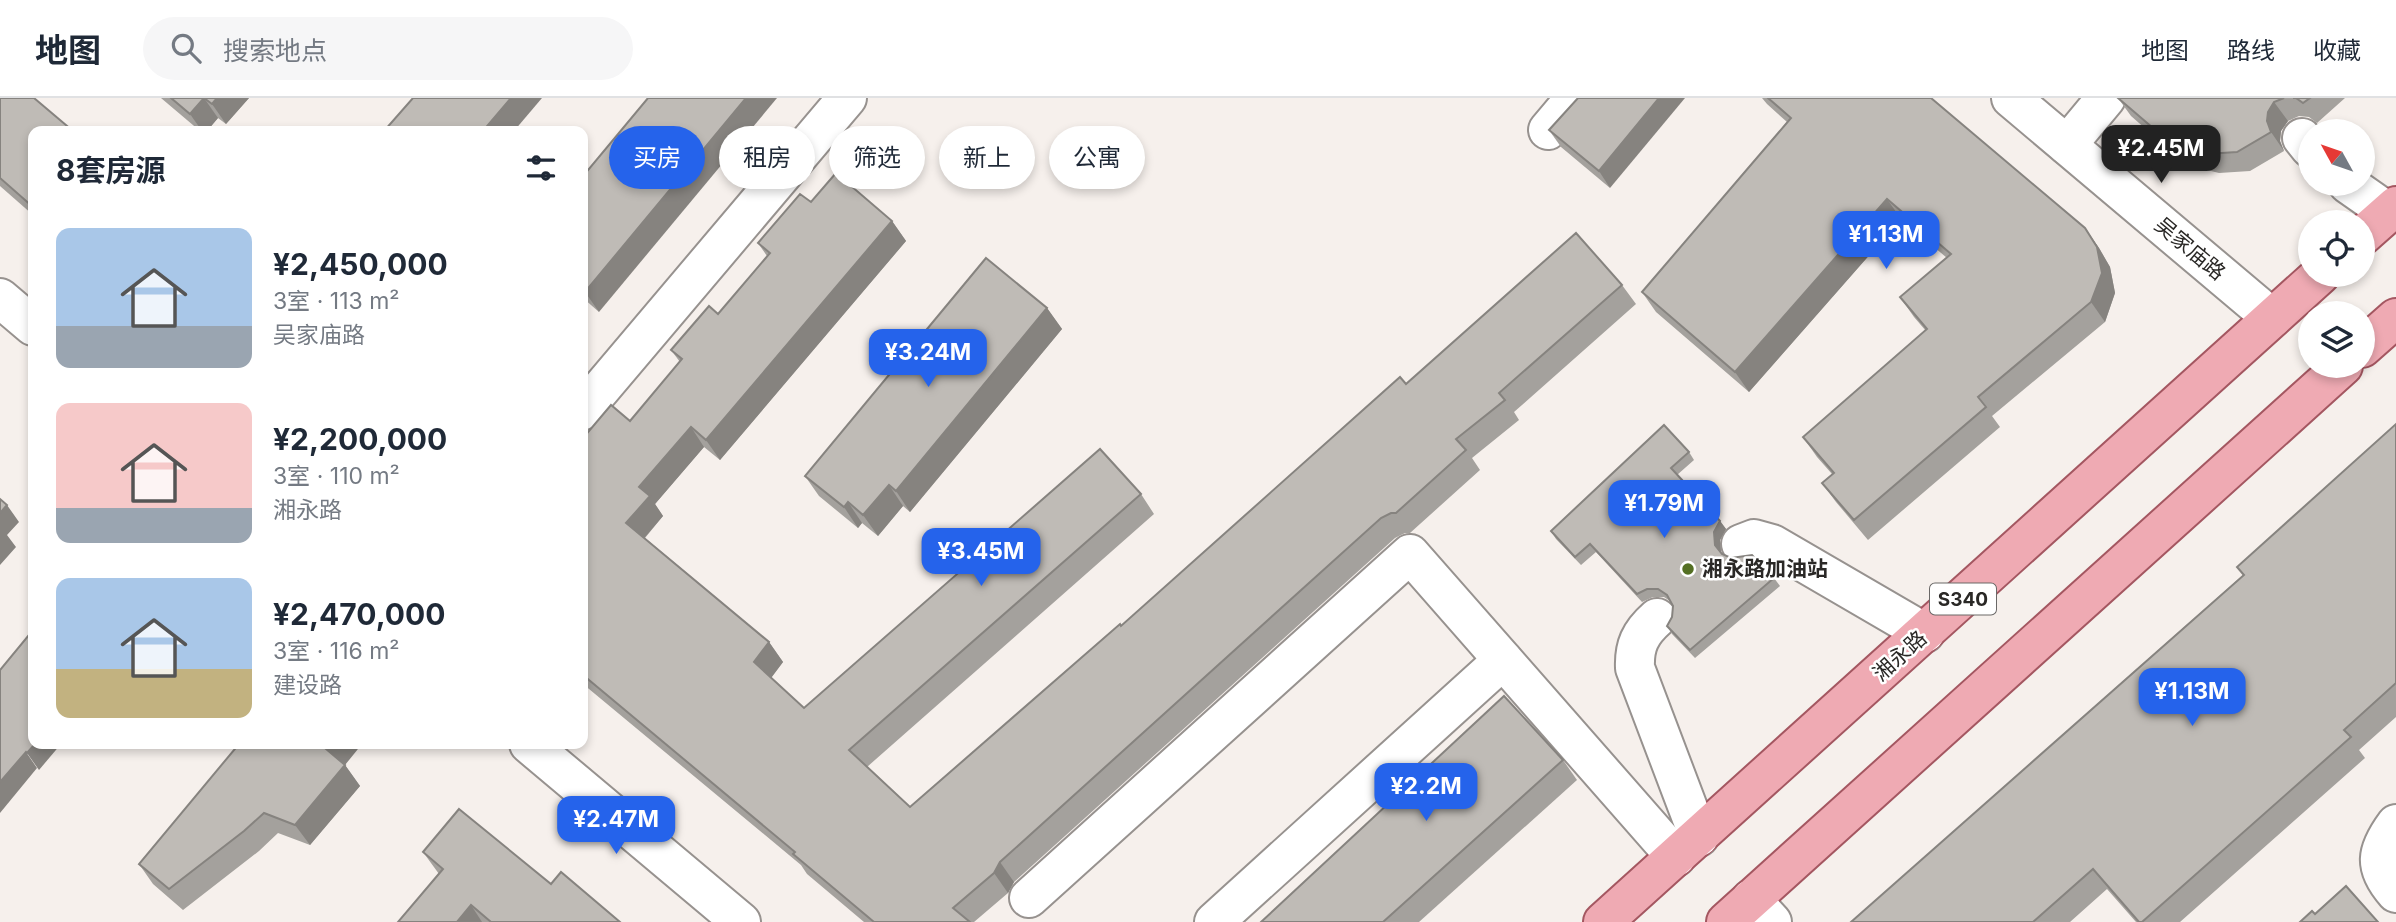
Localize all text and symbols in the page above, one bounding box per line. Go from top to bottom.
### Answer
search box [143,17,633,80]
icon: search [167,29,205,67]
text: 地图 [35,30,101,70]
text: 搜索地点 [223,35,327,66]
text: 地图 [2141,36,2189,65]
text: 路线 [2227,36,2275,65]
text: 收藏 [2313,36,2361,65]
north arrow [2298,119,2375,196]
map controls [2298,119,2375,378]
chip: 买房 [609,126,705,189]
chip: 租房 [719,126,815,189]
chip: 筛选 [829,126,925,189]
chip: 新上 [939,126,1035,189]
chip: 公寓 [1049,126,1145,189]
pin: ¥2.45M [2104,126,2218,185]
text: ¥2.45M [2118,134,2204,162]
icon: filters [522,149,560,187]
text: 8套房源 [56,152,166,188]
button: locate [2298,210,2375,287]
pin: ¥1.13M [1829,212,1943,271]
street label: 吴家庙路 [2150,212,2231,285]
text: ¥1.13M [1849,220,1923,248]
text: ¥2,450,000 [273,246,448,282]
icon: home [112,256,196,340]
text: 3室 · 113 m² [273,287,399,315]
button: layers [2298,301,2375,378]
text: 吴家庙路 [273,321,365,349]
pin: ¥3.24M [871,330,985,389]
text: ¥3.24M [885,338,971,366]
text: ¥2,200,000 [273,421,447,457]
icon: home [112,431,196,515]
text: 3室 · 110 m² [273,462,400,490]
pin: ¥1.79M [1607,480,1721,540]
text: ¥1.79M [1624,489,1704,517]
text: 湘永路 [273,496,342,524]
pin: ¥3.45M [924,528,1038,588]
text: ¥3.45M [938,537,1024,565]
place label: 湘永路加油站 [1702,556,1828,581]
marker: 湘永路加油站 [1680,561,1696,577]
road number: S340 [1930,584,1996,614]
text: ¥2,470,000 [273,596,445,632]
icon: home [112,606,196,690]
street label: 湘永路 [1868,625,1931,686]
text: 3室 · 116 m² [273,637,400,665]
pin: ¥1.13M [2135,668,2249,728]
text: 建设路 [273,671,342,699]
text: ¥1.13M [2155,677,2229,705]
pin: ¥2.2M [1377,764,1475,823]
text: ¥2.2M [1390,772,1462,800]
pin: ¥2.47M [559,796,673,856]
text: ¥2.47M [573,805,659,833]

